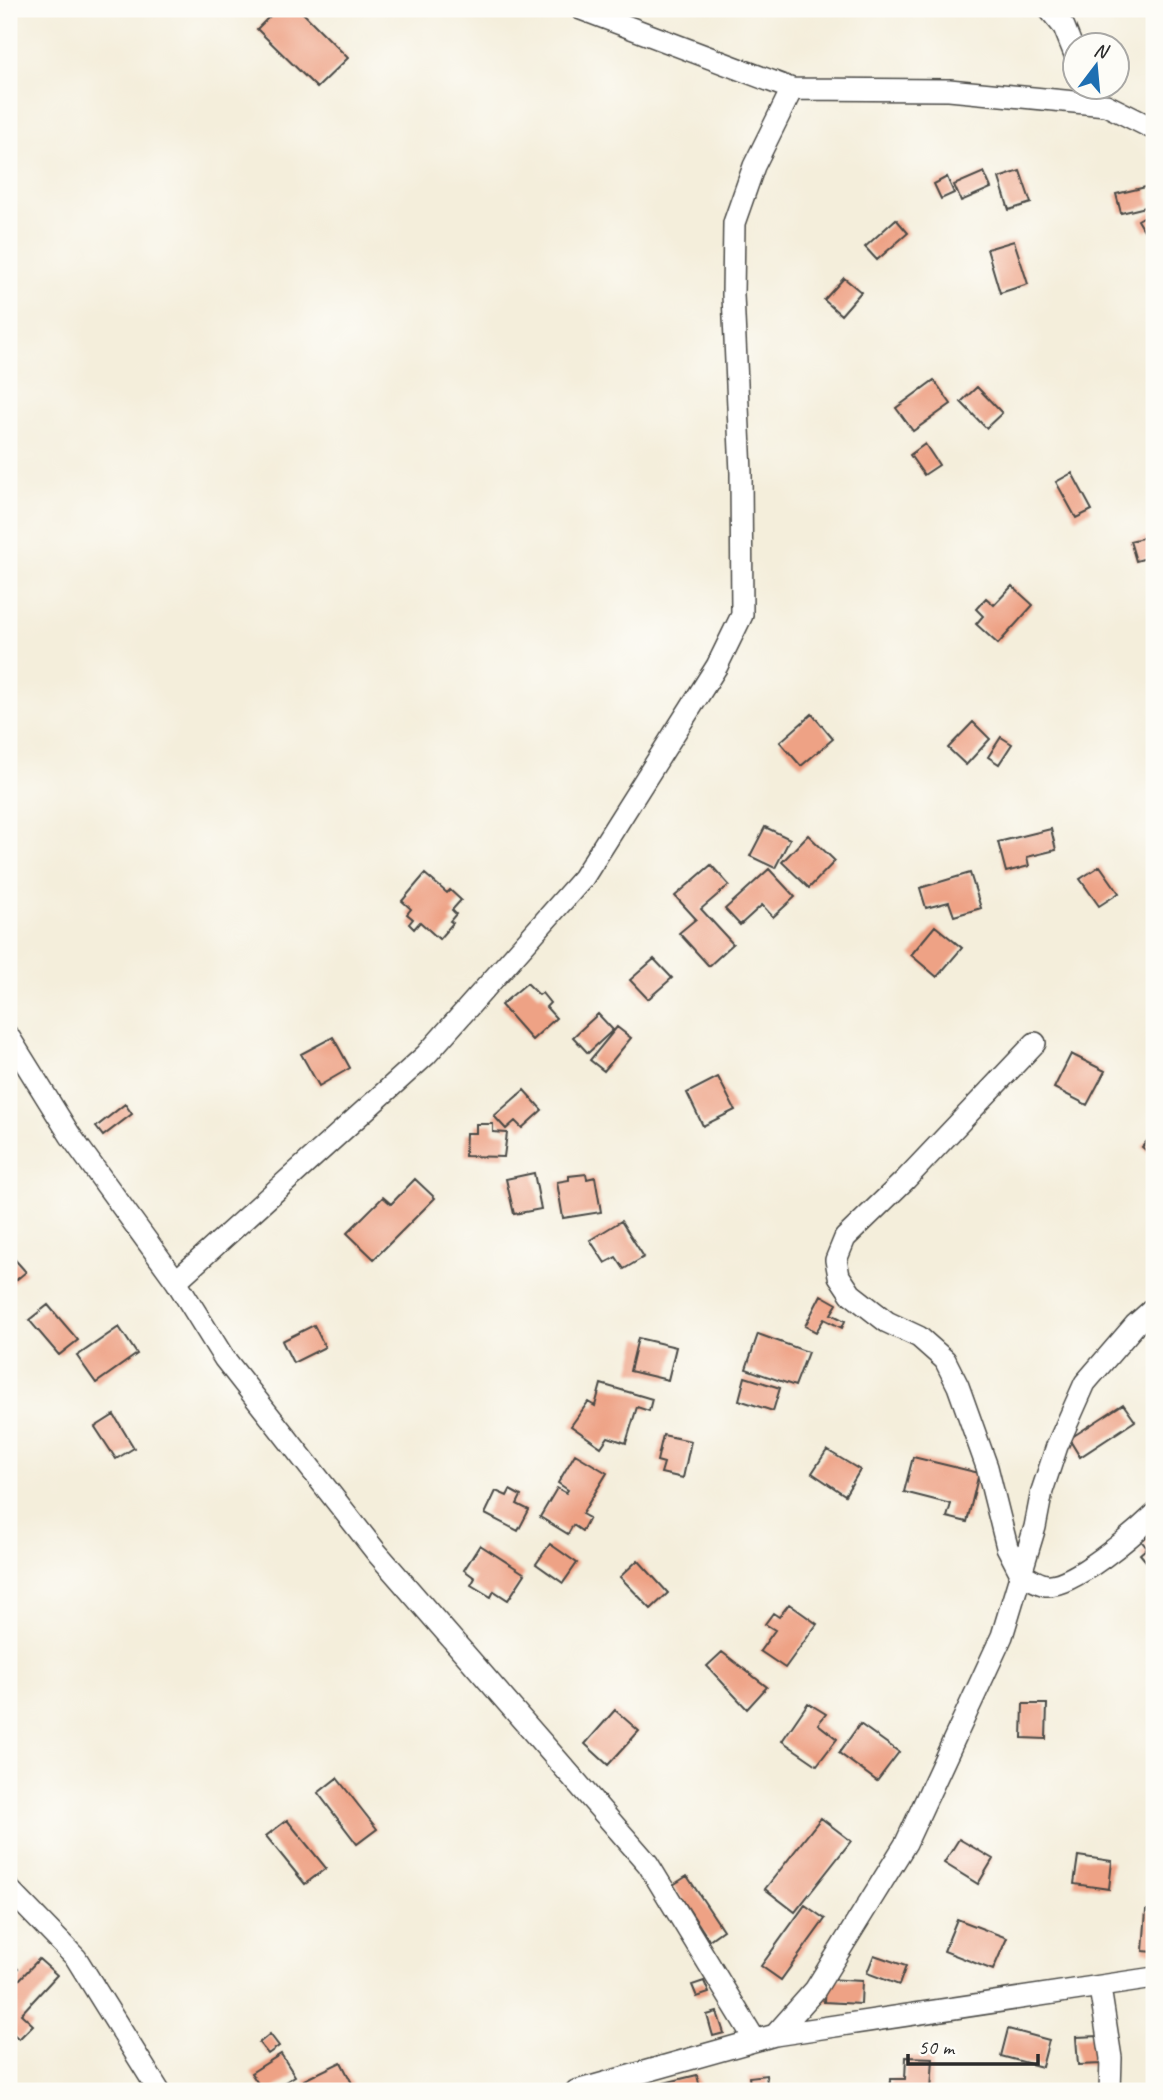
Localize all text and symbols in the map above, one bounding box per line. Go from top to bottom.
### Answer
north arrow [1062,32,1132,102]
text: N [1091,37,1112,65]
scale bar [908,2023,1037,2067]
text: 50 m [918,2034,956,2060]

